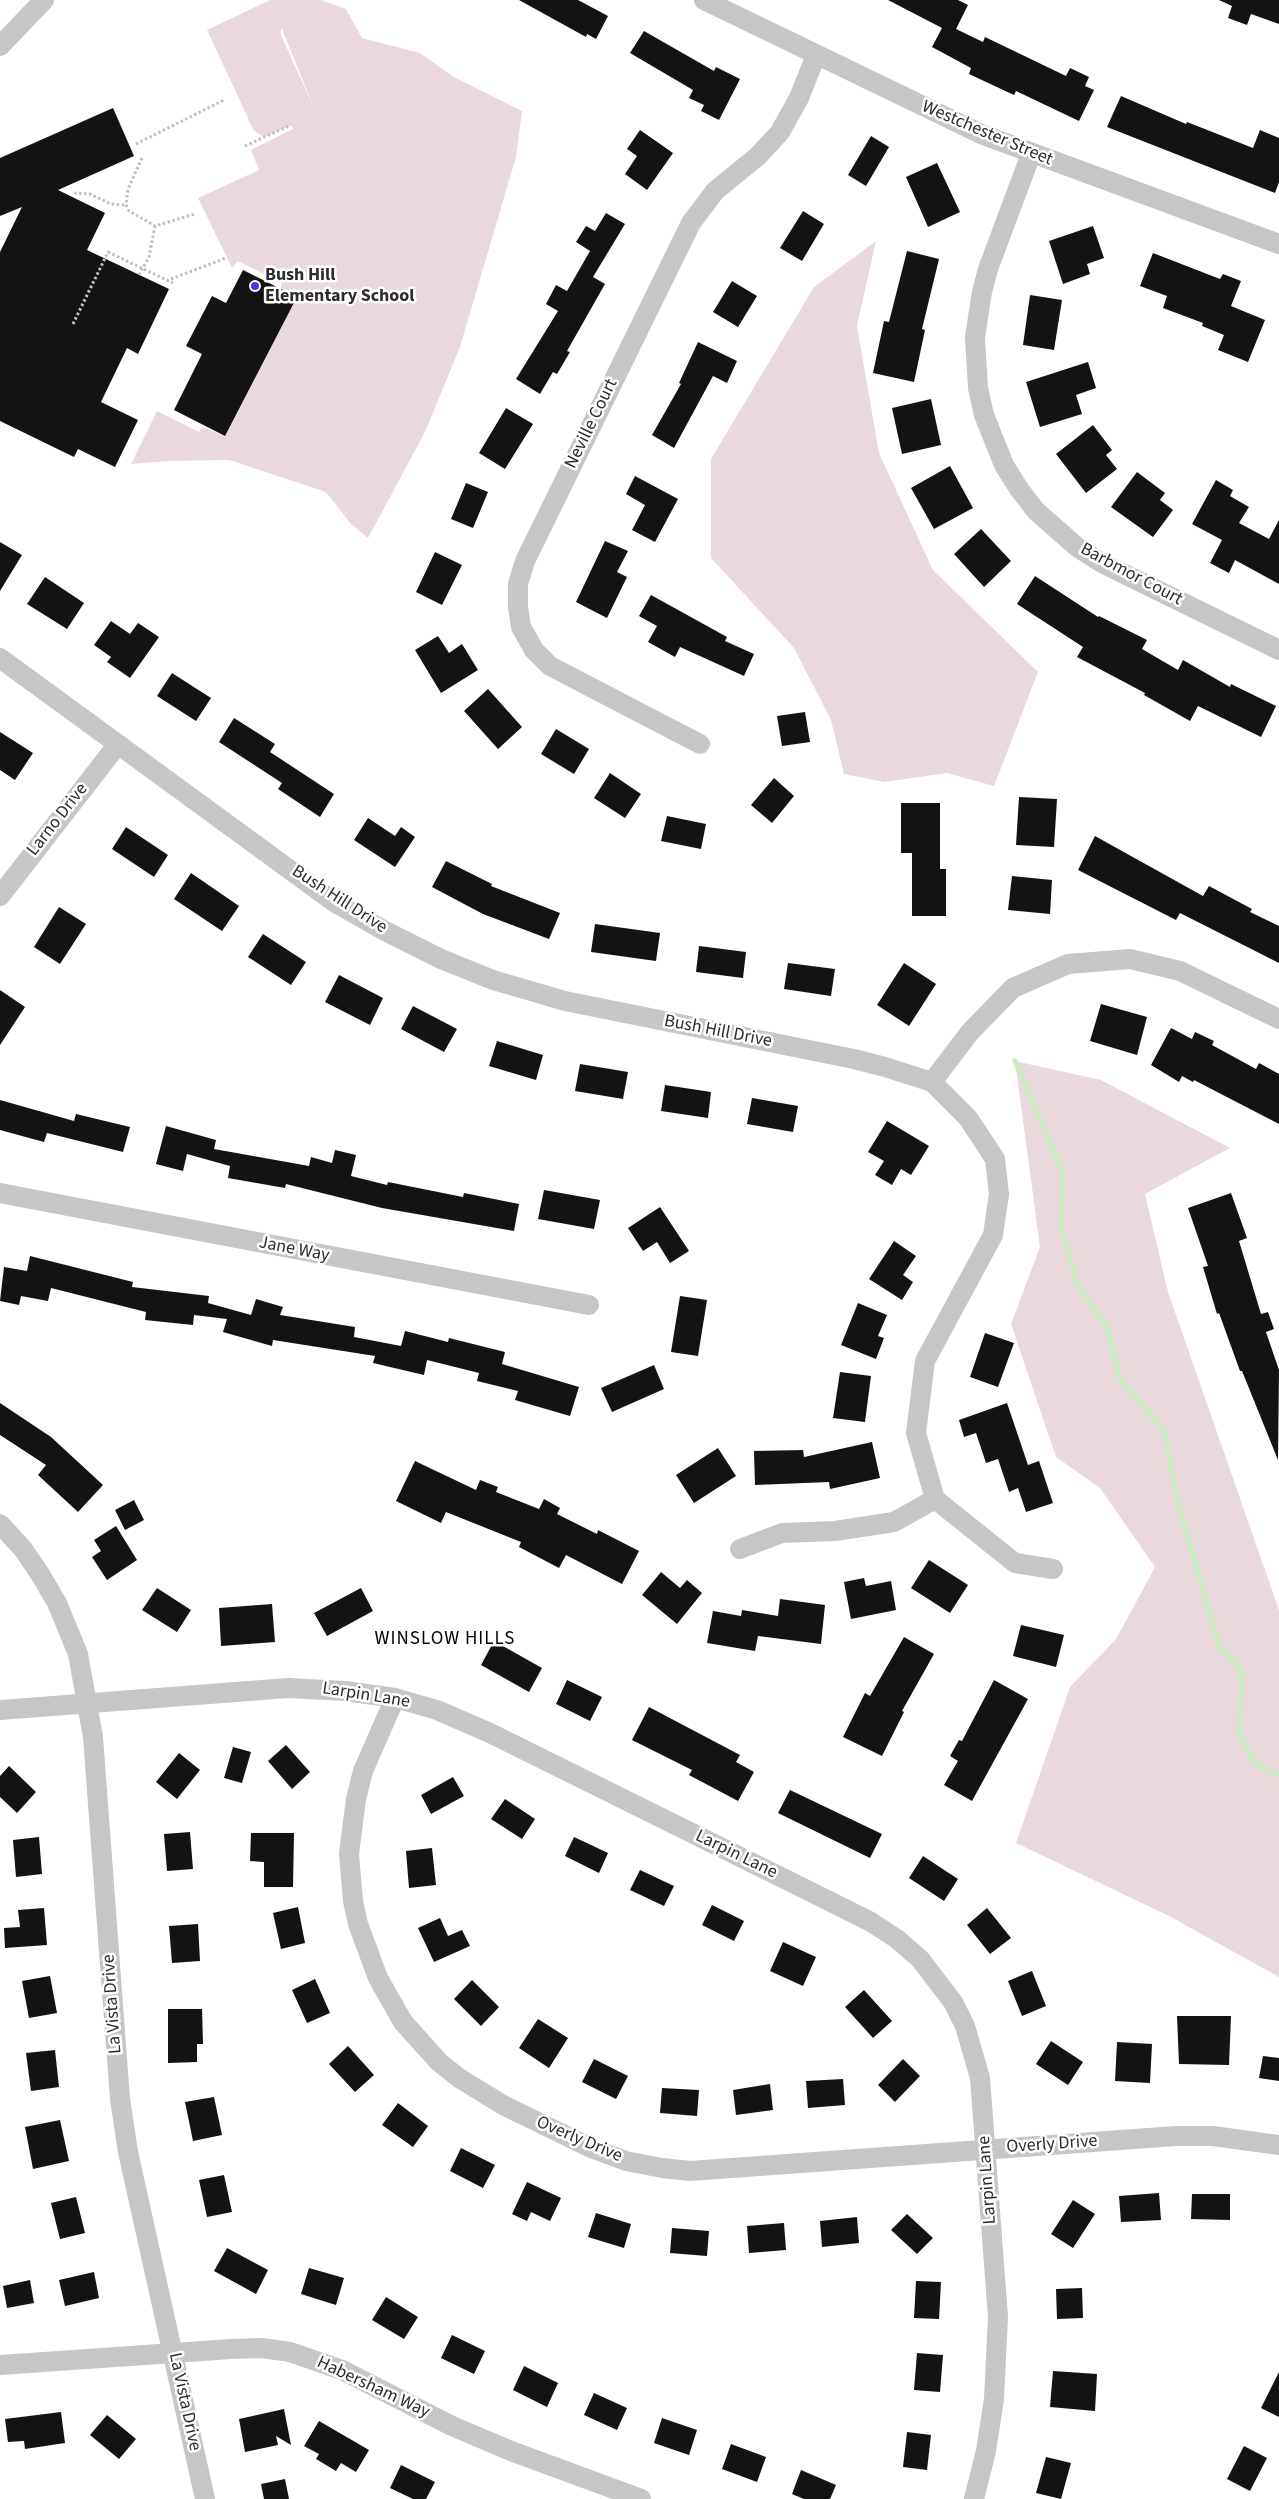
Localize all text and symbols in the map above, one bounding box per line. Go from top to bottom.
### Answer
street label: Westchester Street [918,97,1056,171]
place label: Bush Hill Elementary School [265,265,415,308]
marker: Bush Hill Elementary School [249,280,261,292]
street label: Neville Court [561,376,623,472]
street label: Barbmor Court [1076,539,1186,611]
street label: Larno Drive [23,779,93,861]
street label: Bush Hill Drive [287,861,391,939]
street label: Bush Hill Drive [662,1011,774,1053]
street label: Jane Way [257,1233,331,1267]
district label: WINSLOW HILLS [373,1629,517,1651]
street label: Larpin Lane [321,1678,411,1714]
street label: Larpin Lane [691,1826,781,1884]
street label: La Vista Drive [99,1954,127,2054]
street label: Overly Drive [533,2112,625,2168]
street label: Overly Drive [1006,2131,1098,2159]
street label: Larpin Lane [974,2135,1002,2225]
street label: La Vista Drive [163,2351,205,2453]
street label: Habersham Way [313,2352,433,2424]

